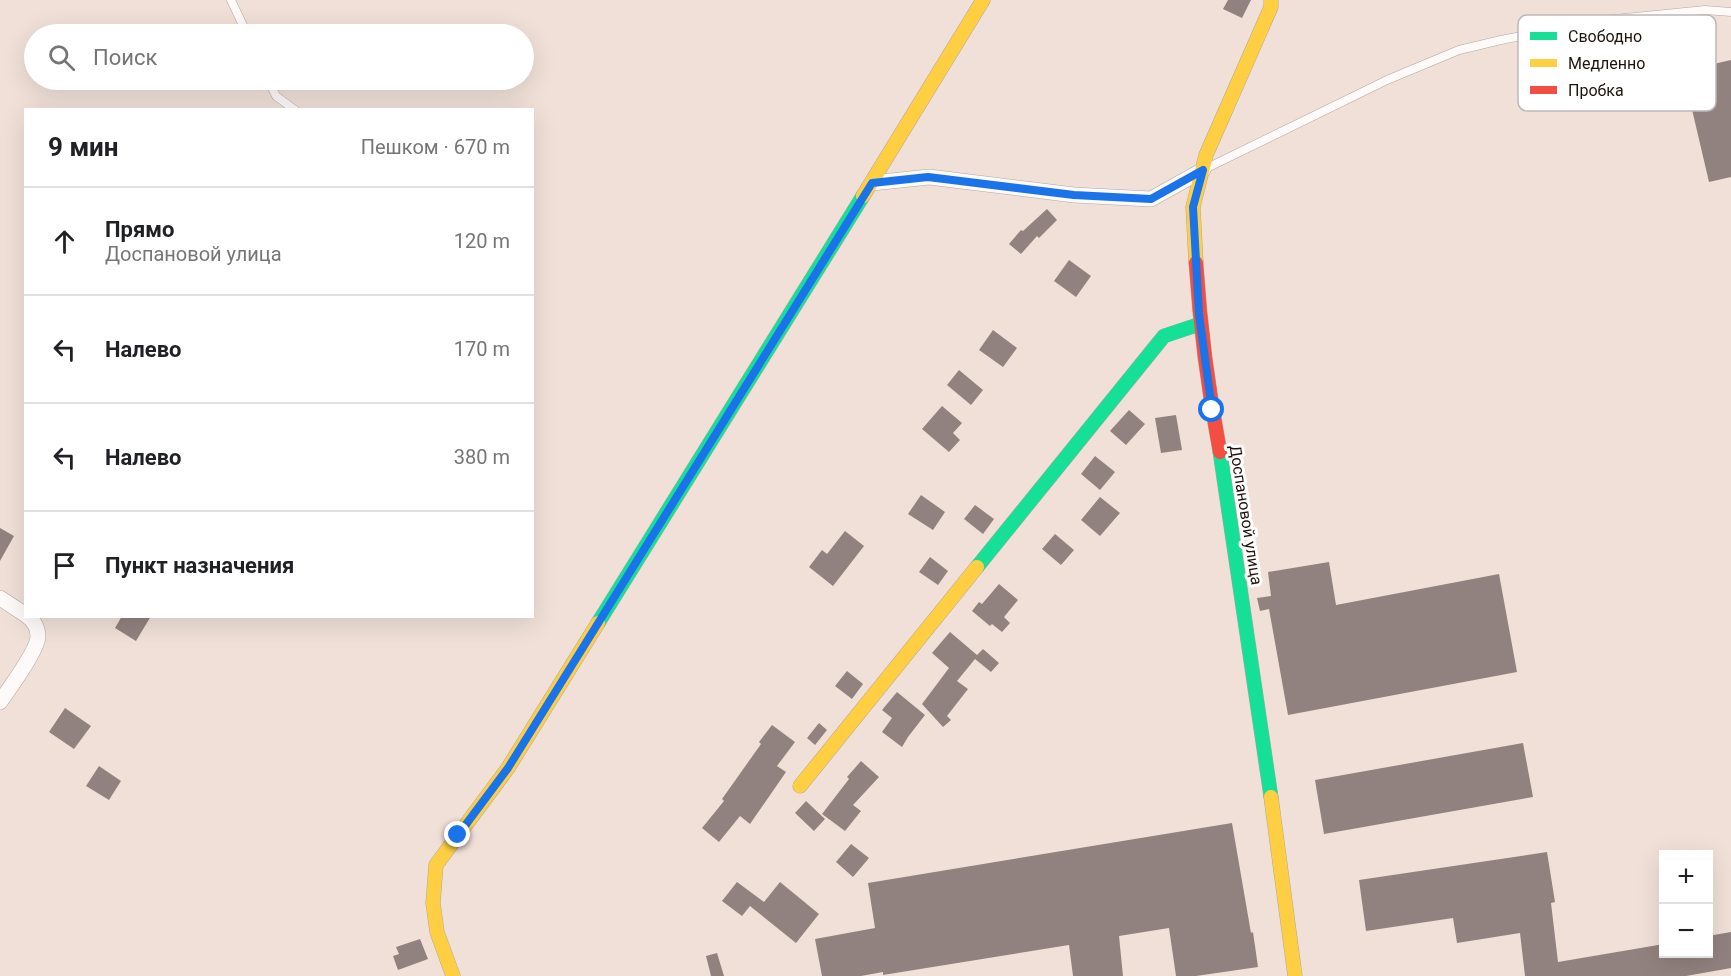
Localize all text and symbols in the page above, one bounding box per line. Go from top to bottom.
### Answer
legend [1518,15,1716,111]
search box [24,24,534,90]
text: Свободно [1568,27,1642,46]
icon: search [45,41,78,74]
text: Поиск [93,45,157,70]
text: Медленно [1568,54,1645,73]
text: Пробка [1568,81,1624,100]
text: 9 мин [48,132,119,162]
text: Пешком · 670 m [361,135,510,159]
text: Прямо [105,217,174,242]
icon: ahead [48,225,81,258]
text: 120 m [454,229,510,253]
text: Доспановой улица [105,242,282,266]
icon: left [48,333,81,366]
text: Налево [105,337,182,362]
text: 170 m [454,337,510,361]
route start [1198,396,1224,422]
icon: left [48,441,81,474]
street label: Доспановой улица [1226,444,1266,586]
text: Налево [105,445,182,470]
text: 380 m [454,445,510,469]
icon: arrive [48,549,81,582]
text: Пункт назначения [105,553,294,578]
route end [444,821,470,847]
map controls [1659,850,1713,958]
button: + [1659,850,1713,904]
button: − [1659,904,1713,958]

